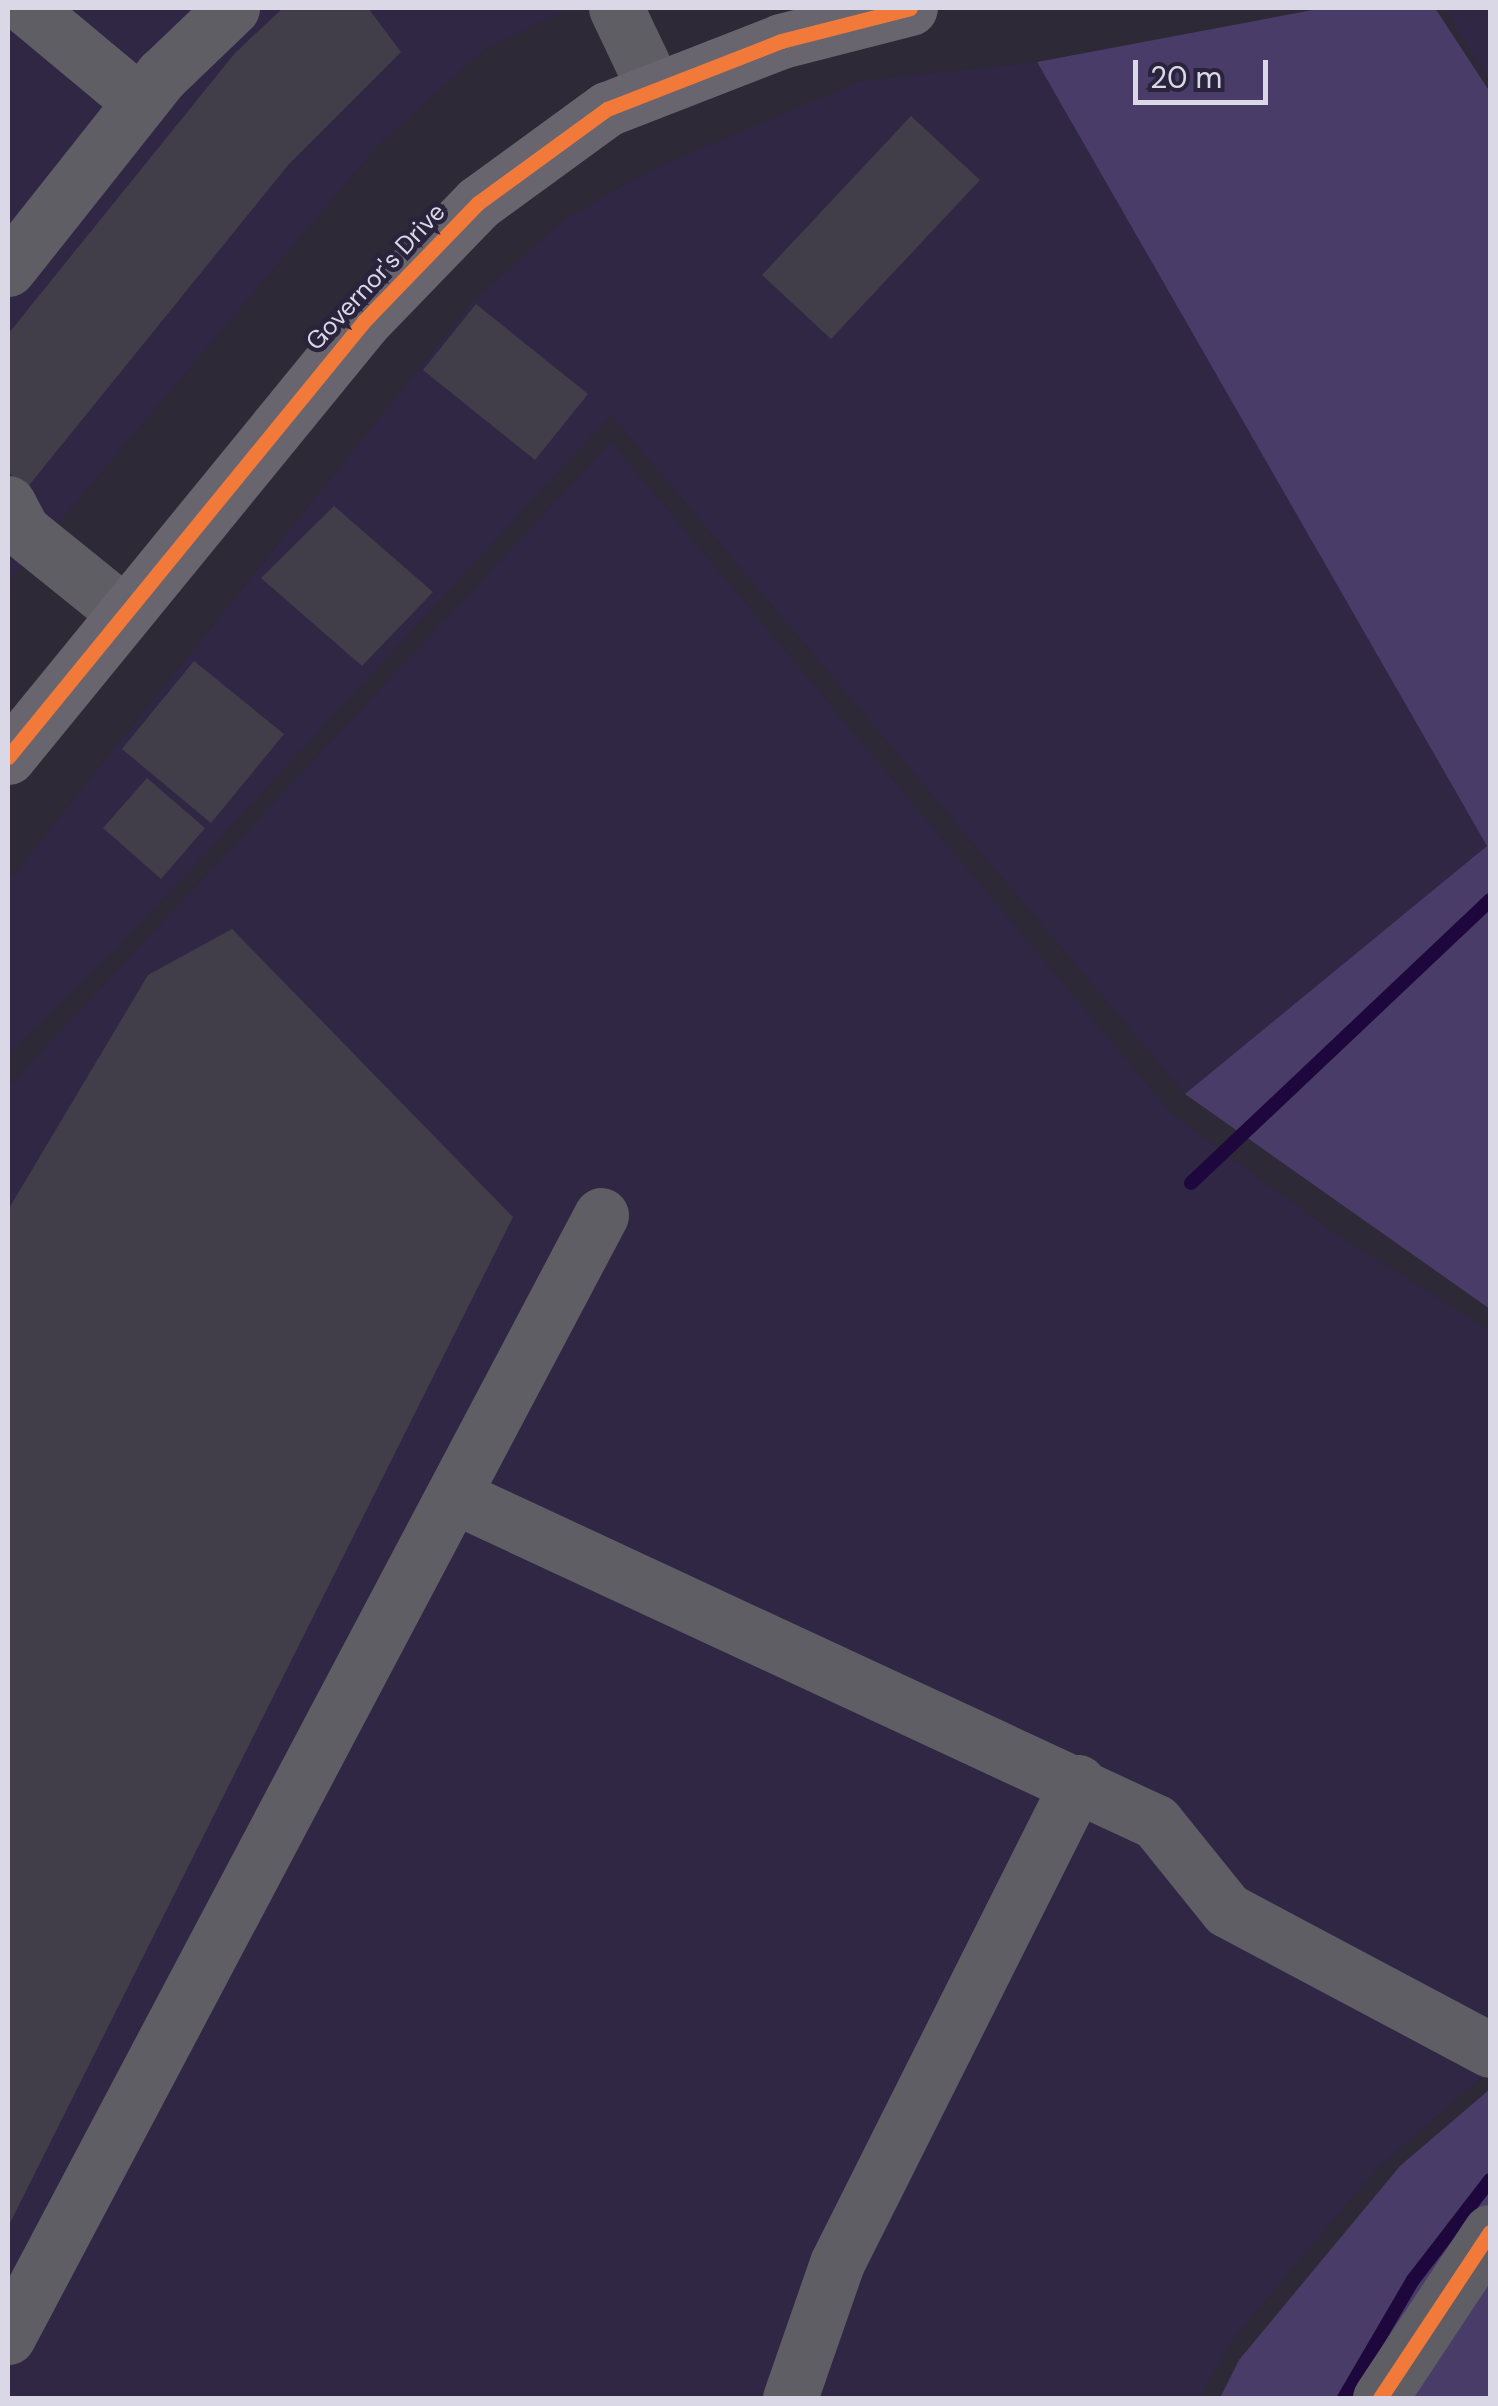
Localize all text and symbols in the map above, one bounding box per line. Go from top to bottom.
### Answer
scale bar [1138,40,1273,102]
text: 20 m [1150,58,1222,97]
street label: Governor's Drive [300,197,452,357]

